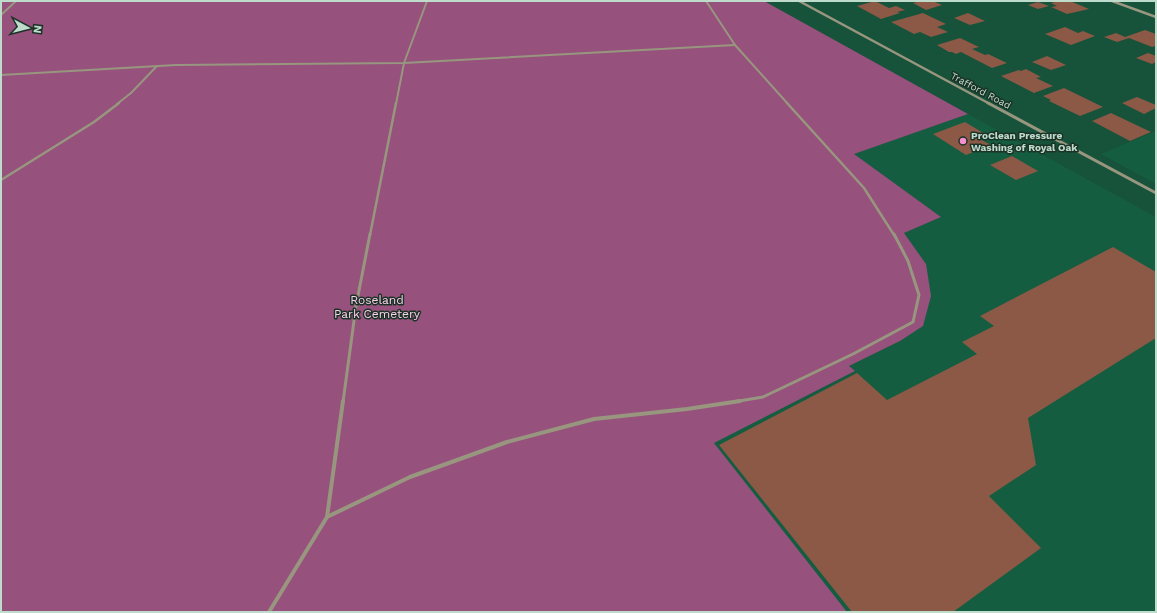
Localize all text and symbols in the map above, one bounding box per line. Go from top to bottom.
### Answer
north arrow [8,8,48,48]
text: N [30,24,44,34]
street label: Trafford Road [949,70,1013,111]
place label: ProClean Pressure Washing of Royal Oak [971,130,1078,153]
marker: ProClean Pressure Washing of Royal Oak [958,136,968,146]
park label: Roseland Park Cemetery [334,293,421,321]

